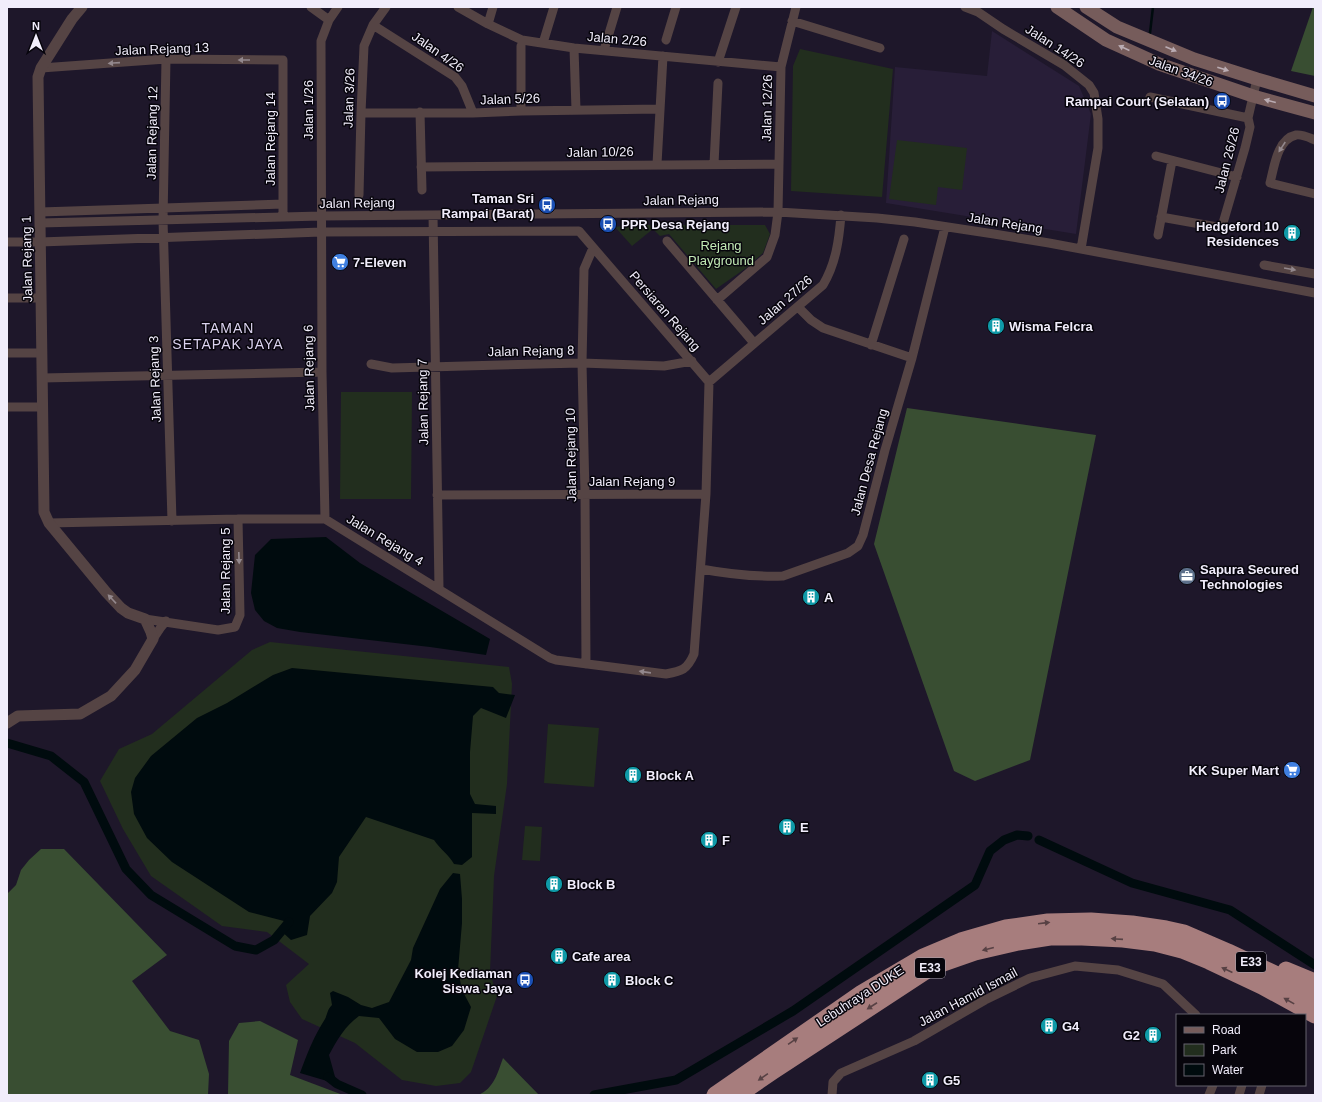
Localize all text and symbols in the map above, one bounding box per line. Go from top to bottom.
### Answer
north arrow [16,16,56,56]
text: N [32,20,40,32]
street label: Jalan 14/26 [1023,21,1087,71]
street label: Jalan 4/26 [409,29,467,75]
street label: Jalan 2/26 [586,29,648,49]
street label: Jalan Rejang 13 [115,40,209,58]
one-way arrow [1119,45,1130,51]
one-way arrow [1165,46,1177,53]
street label: Jalan 34/26 [1147,52,1215,90]
one-way arrow [237,57,250,63]
one-way arrow [108,60,120,67]
one-way arrow [1218,66,1230,72]
street label: Jalan 3/26 [340,68,358,128]
street label: Jalan 12/26 [759,74,775,142]
street label: Jalan 1/26 [301,80,316,140]
street label: Jalan Rejang 12 [144,86,160,180]
street label: Jalan 5/26 [480,90,540,108]
bus stop icon: Rampai Court (Selatan) [1212,91,1232,111]
street label: Jalan Rejang 14 [263,92,278,186]
place label: Rampai Court (Selatan) [1065,94,1209,109]
one-way arrow [1264,98,1276,104]
street label: Jalan 26/26 [1212,126,1242,194]
one-way arrow [1278,142,1286,152]
street label: Jalan 10/26 [566,144,634,160]
place label: Taman Sri Rampai (Barat) [442,191,534,221]
street label: Jalan Rejang [643,192,719,208]
street label: Jalan Rejang [319,195,395,211]
bus stop icon: Taman Sri Rampai (Barat) [537,195,557,215]
street label: Jalan Rejang [966,210,1044,236]
bus stop icon: PPR Desa Rejang [598,214,618,234]
street label: Jalan Rejang 1 [19,216,35,302]
place label: PPR Desa Rejang [621,217,729,232]
place label: Hedgeford 10 Residences [1196,219,1279,249]
building icon: Hedgeford 10 Residences [1282,223,1302,243]
park label: Rejang Playground [688,238,754,268]
supermarket icon: 7-Eleven [330,252,350,272]
place label: 7-Eleven [353,255,407,270]
one-way arrow [1283,267,1296,273]
street label: Persiaran Rejang [626,268,704,354]
street label: Jalan 27/26 [755,272,815,328]
building icon: Wisma Felcra [986,316,1006,336]
place label: Wisma Felcra [1009,319,1093,334]
district label: TAMAN SETAPAK JAYA [172,320,284,352]
street label: Jalan Rejang 6 [301,325,317,411]
street label: Jalan Rejang 3 [146,335,164,423]
street label: Jalan Rejang 8 [488,343,574,359]
street label: Jalan Rejang 7 [415,359,431,445]
street label: Jalan Desa Rejang [848,407,890,517]
street label: Jalan Rejang 10 [563,408,579,502]
street label: Jalan Rejang 9 [589,474,675,489]
street label: Jalan Rejang 4 [344,511,426,569]
street label: Jalan Rejang 5 [218,528,233,614]
one-way arrow [236,552,242,565]
place label: Sapura Secured Technologies [1200,562,1299,592]
office icon: Sapura Secured Technologies [1177,566,1197,586]
building icon: A [801,587,821,607]
place label: A [824,590,834,605]
one-way arrow [108,594,117,604]
one-way arrow [639,669,651,675]
supermarket icon: KK Super Mart [1282,760,1302,780]
place label: KK Super Mart [1189,763,1280,778]
building icon: Block A [623,765,643,785]
place label: Block A [646,768,695,783]
building icon: E [777,817,797,837]
place label: E [800,820,809,835]
building icon: F [699,830,719,850]
place label: F [722,833,730,848]
building icon: Block B [544,874,564,894]
place label: Block B [567,877,615,892]
one-way arrow [1038,920,1050,926]
one-way arrow [1111,935,1123,942]
building icon: Cafe area [549,946,569,966]
one-way arrow [982,946,994,952]
place label: Cafe area [572,949,631,964]
road number: E33 [1236,952,1266,972]
road number: E33 [915,958,945,978]
street label: Lebuhraya DUKE [813,962,907,1030]
street label: Jalan Hamid Ismail [916,965,1020,1029]
place label: Kolej Kediaman Siswa Jaya [414,966,513,996]
one-way arrow [1221,967,1233,973]
bus stop icon: Kolej Kediaman Siswa Jaya [515,970,535,990]
building icon: Block C [602,970,622,990]
place label: Block C [625,973,674,988]
one-way arrow [1283,997,1294,1004]
one-way arrow [867,1002,877,1010]
legend [1176,1014,1306,1086]
building icon: G4 [1039,1016,1059,1036]
place label: G4 [1062,1019,1080,1034]
text: Road [1212,1023,1241,1037]
building icon: G2 [1143,1025,1163,1045]
place label: G2 [1123,1028,1140,1043]
one-way arrow [787,1037,798,1045]
text: Park [1212,1043,1238,1057]
text: Water [1212,1063,1244,1077]
building icon: G5 [920,1070,940,1090]
one-way arrow [758,1073,769,1081]
place label: G5 [943,1073,960,1088]

